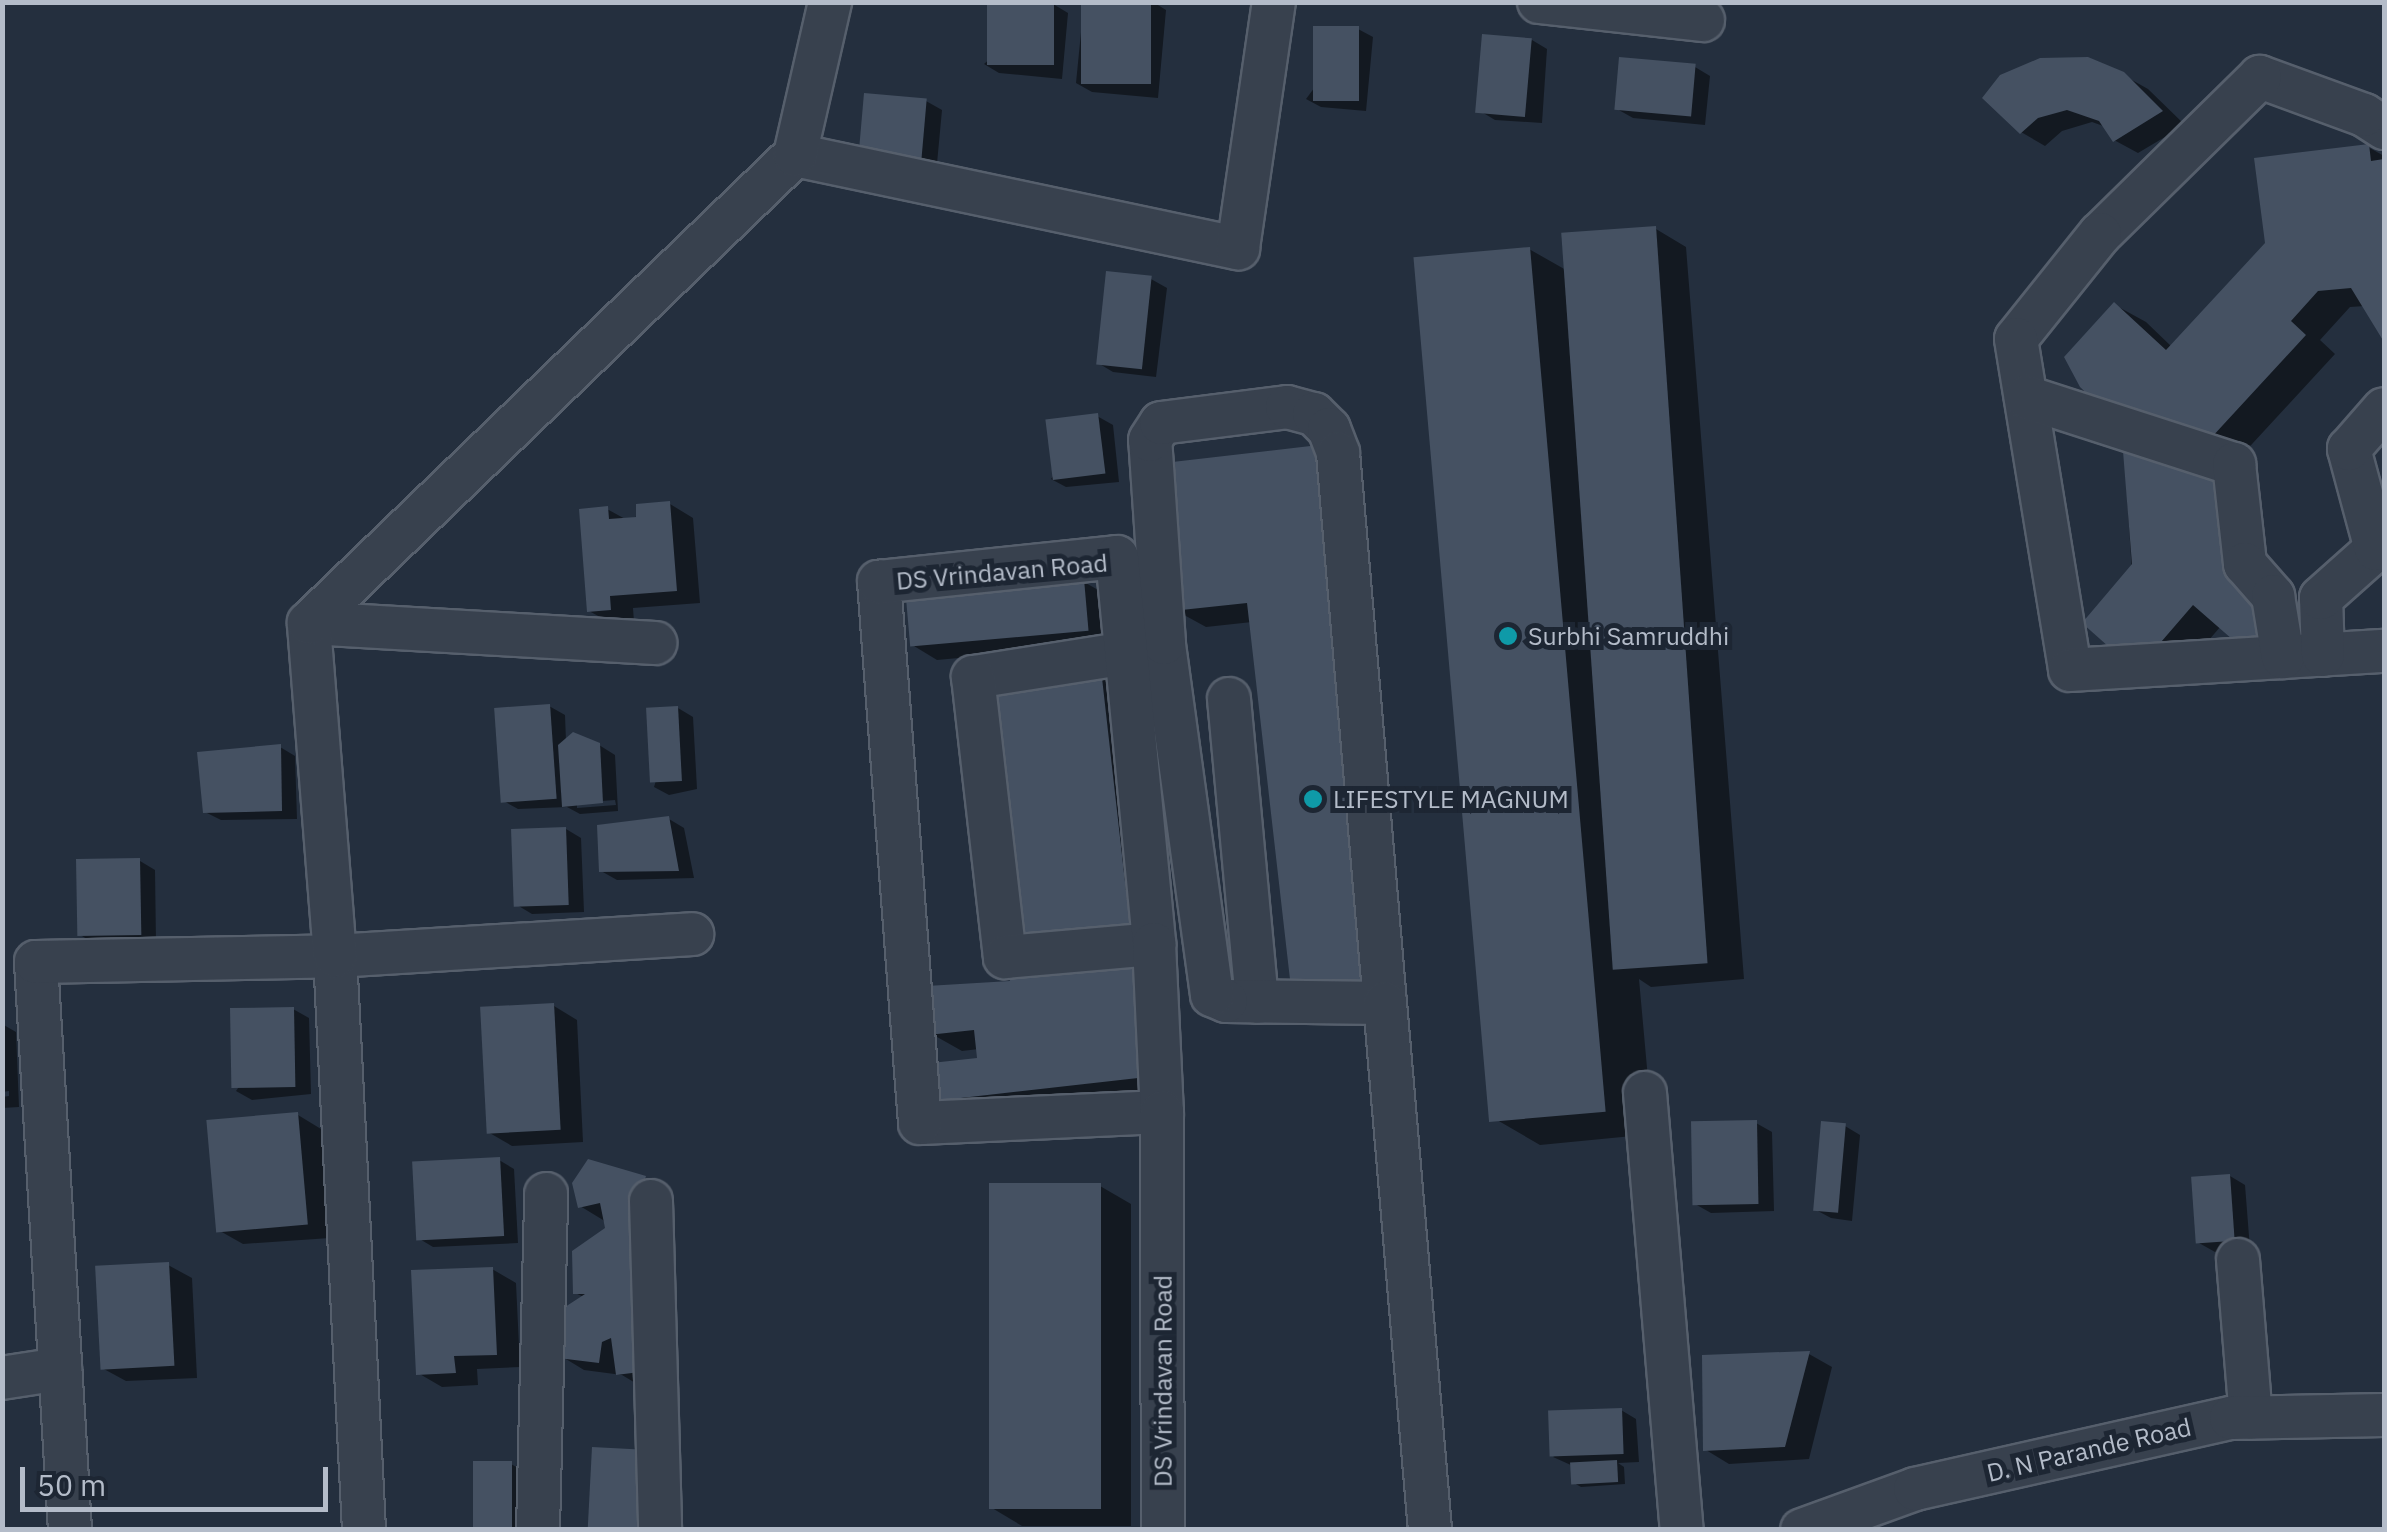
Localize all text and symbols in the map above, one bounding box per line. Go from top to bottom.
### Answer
street label: DS Vrindavan Road [895,548,1109,596]
place label: Surbhi Samruddhi [1528,621,1729,651]
marker: Surbhi Samruddhi [1497,625,1519,647]
place label: LIFESTYLE MAGNUM [1333,784,1569,814]
marker: LIFESTYLE MAGNUM [1302,788,1324,810]
street label: DS Vrindavan Road [1148,1275,1178,1487]
street label: D. N Parande Road [1984,1412,2194,1488]
scale bar [25,1447,332,1509]
text: 50 m [37,1465,106,1504]

